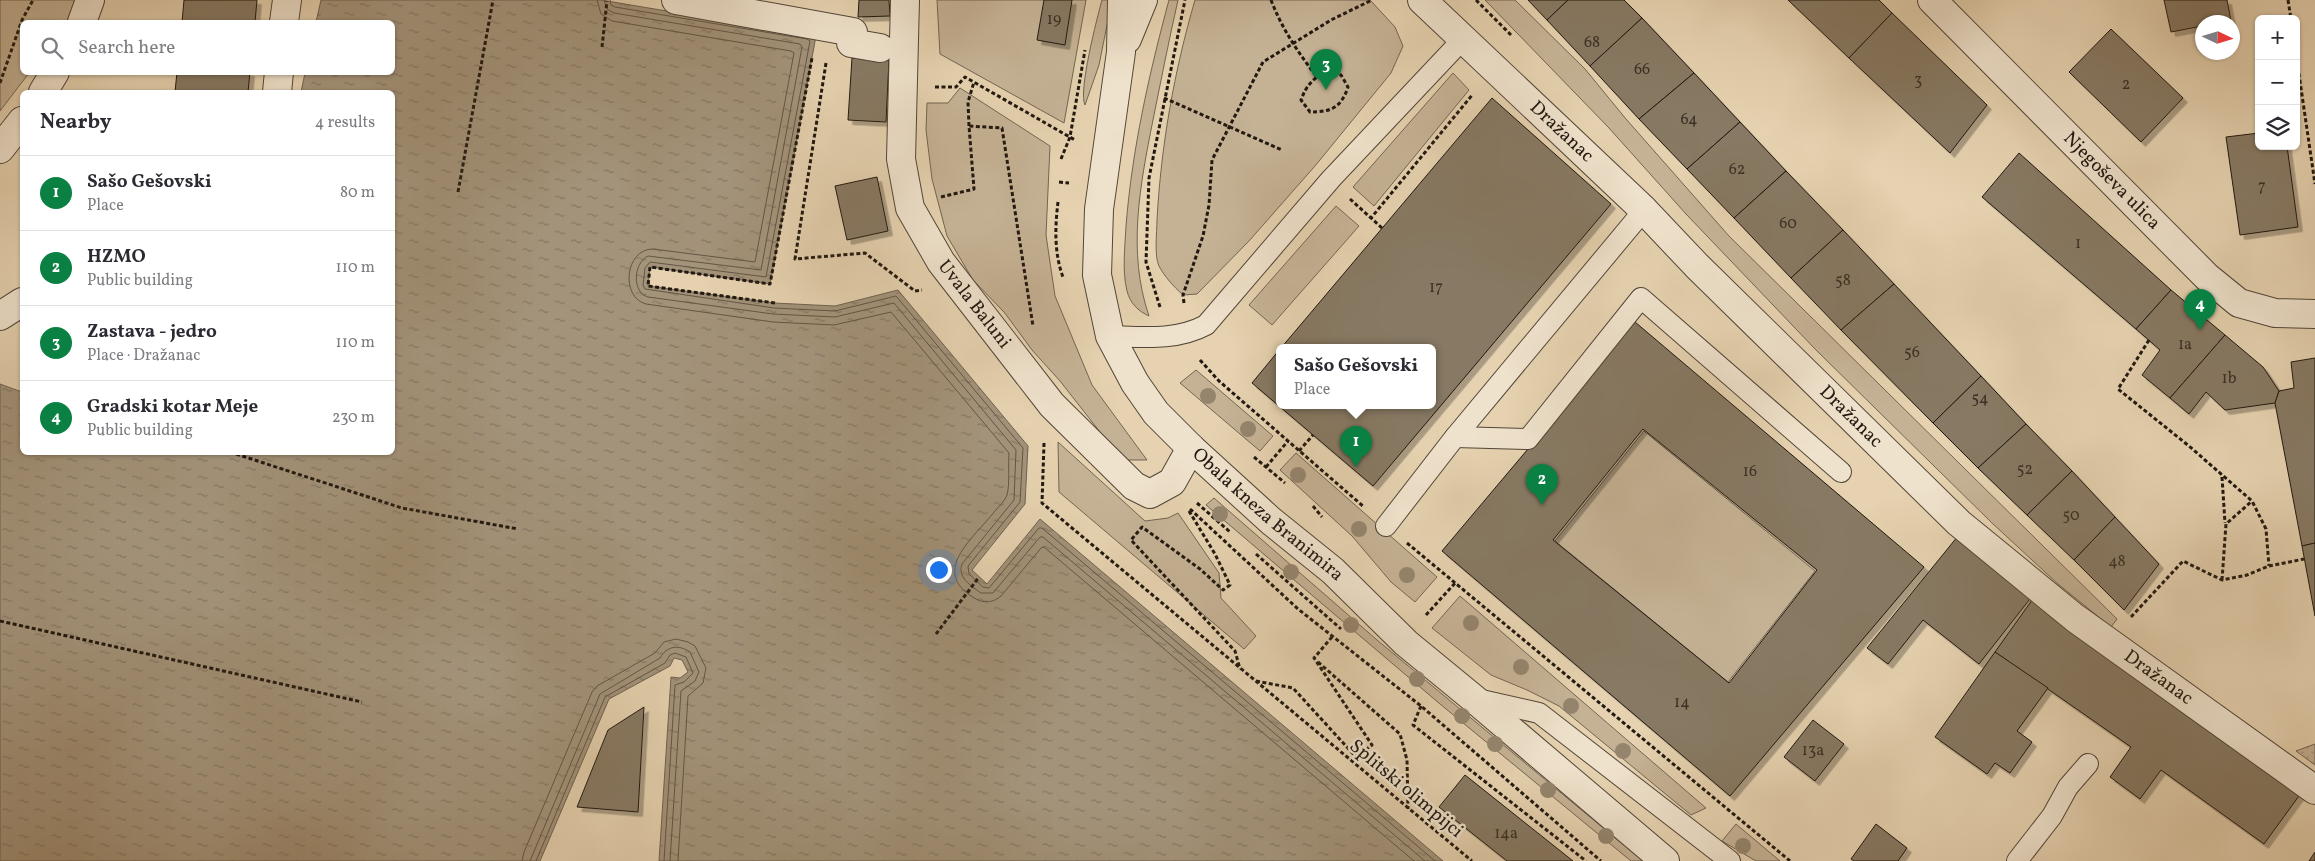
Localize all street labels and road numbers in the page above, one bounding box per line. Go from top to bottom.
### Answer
street label: Dražanac [1524,95,1599,169]
street label: Njegoševa ulica [2057,126,2166,236]
street label: Uvala Baluni [931,255,1017,355]
street label: Dražanac [1813,380,1888,454]
street label: Obala kneza Branimira [1186,442,1349,587]
street label: Dražanac [2118,644,2198,711]
street label: Splitski olimpijci [1343,734,1469,845]

